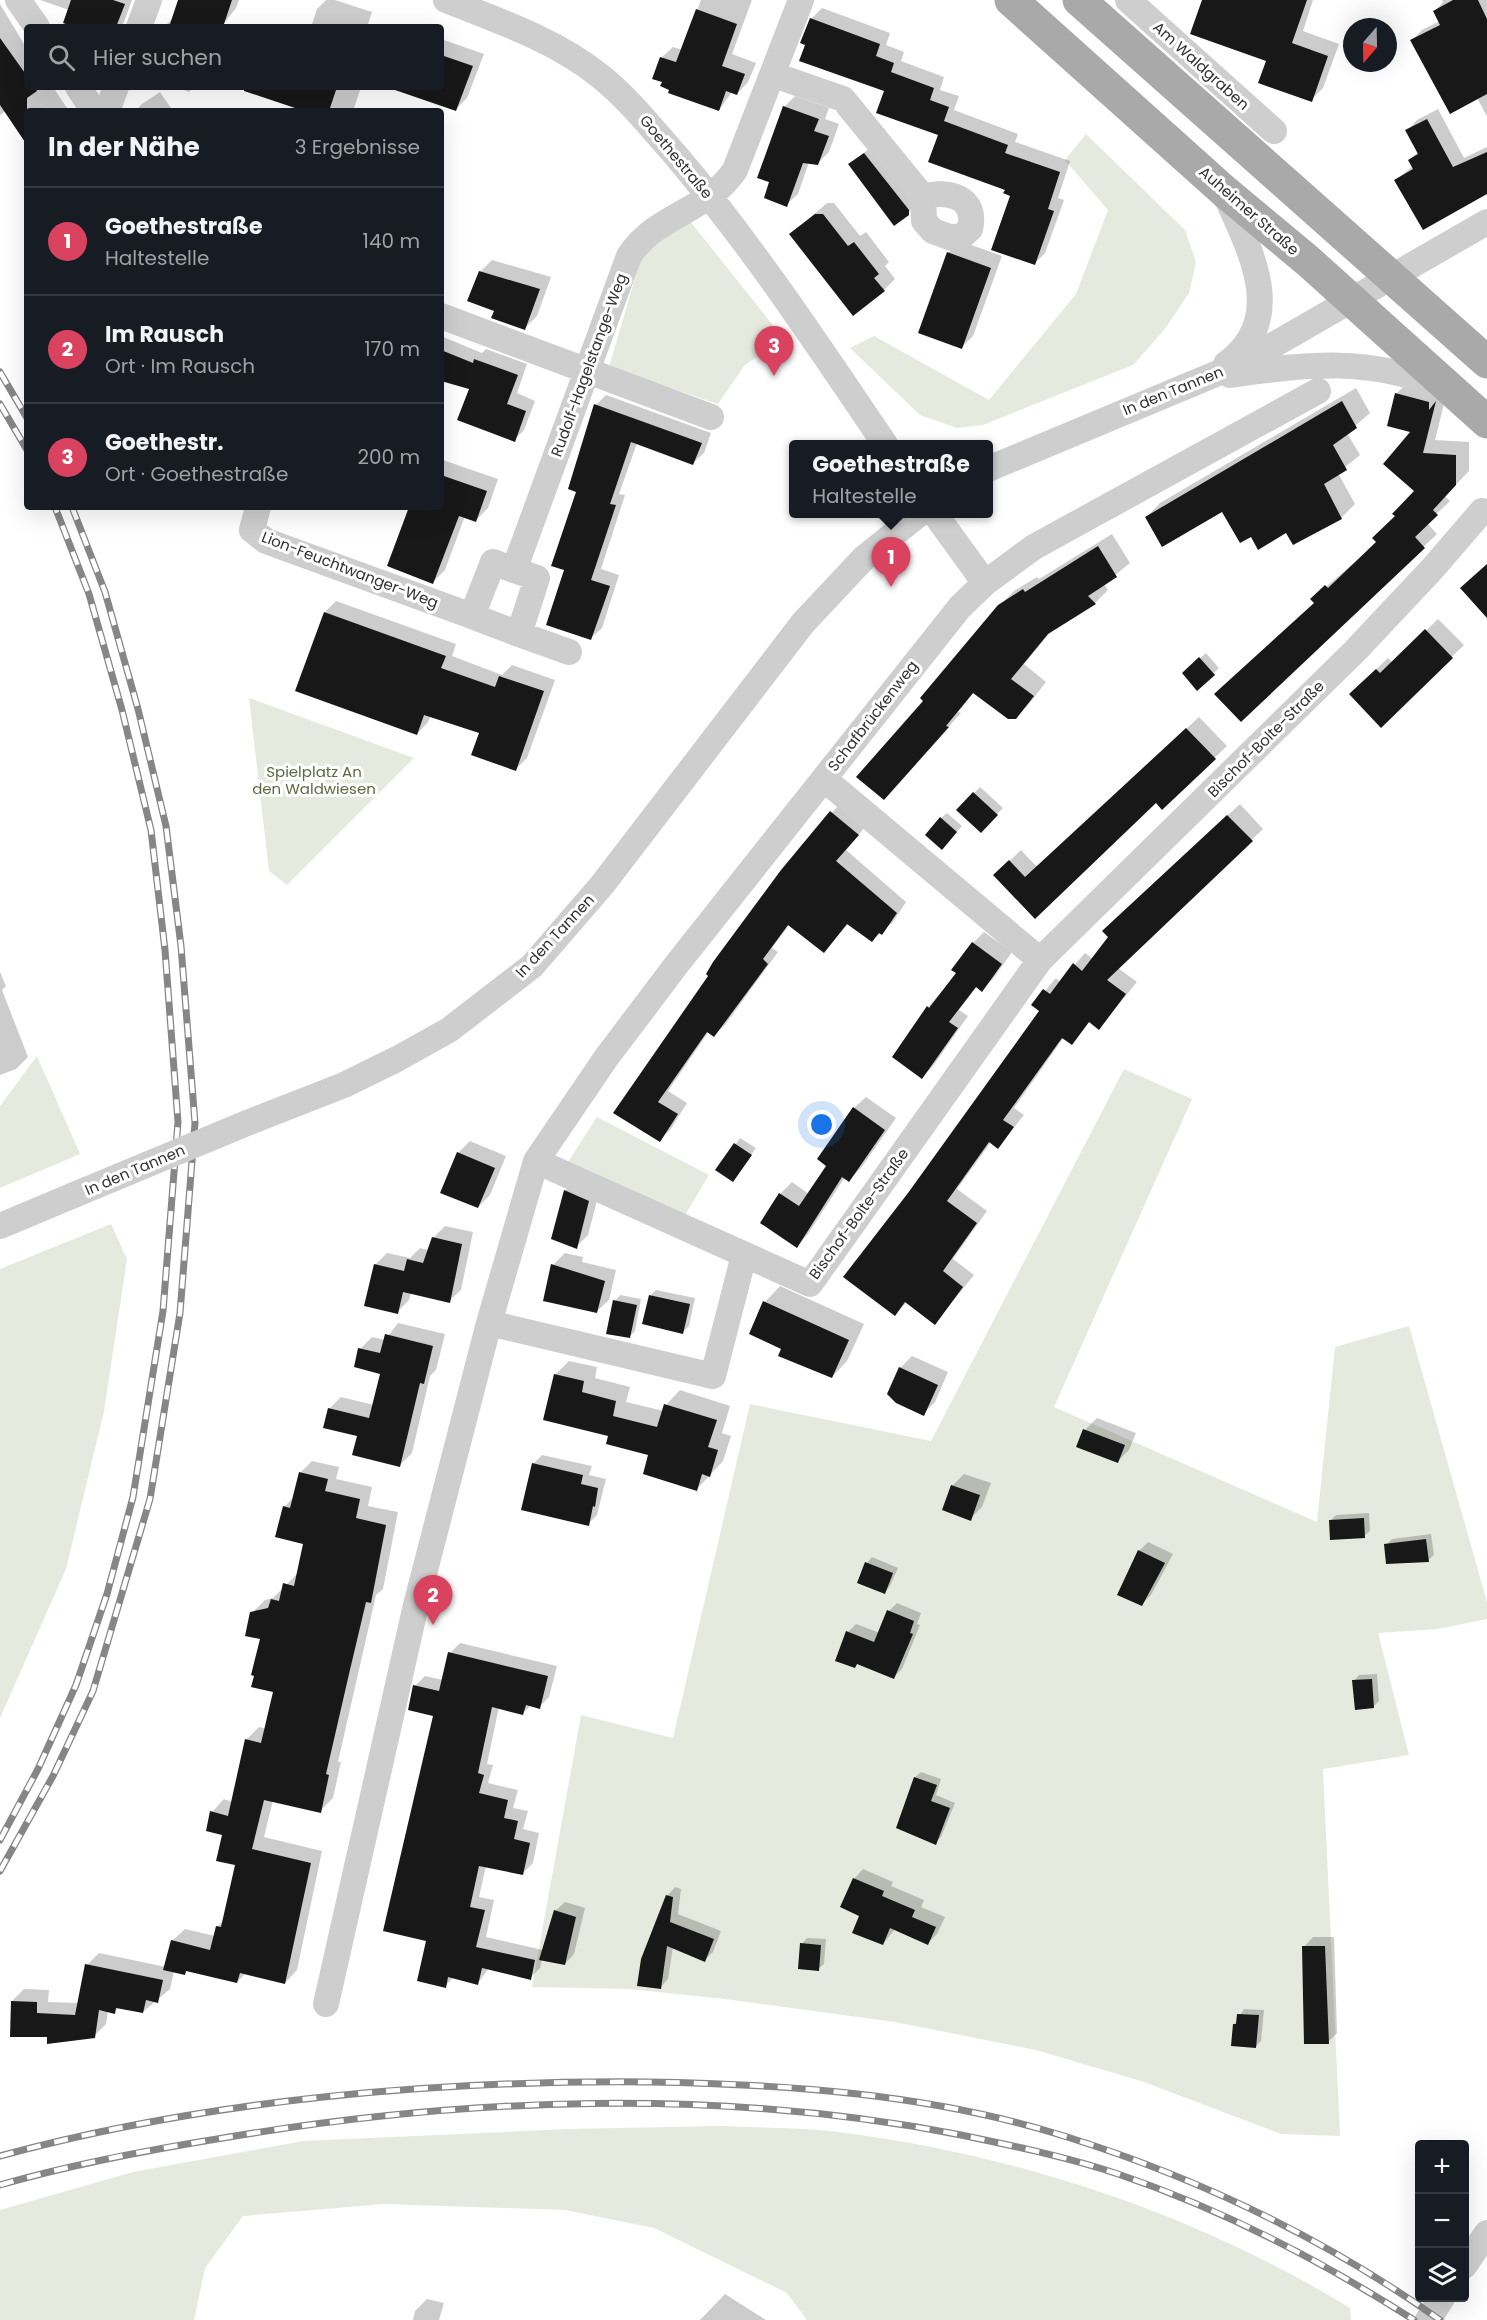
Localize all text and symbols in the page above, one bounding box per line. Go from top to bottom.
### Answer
street label: Am Waldgraben [1149,17,1254,115]
north arrow [1343,18,1397,72]
search box [24,24,444,90]
icon: search [45,41,78,74]
text: Hier suchen [93,42,222,73]
street label: Goethestraße [635,110,718,203]
text: In der Nähe [48,129,200,165]
text: 3 Ergebnisse [295,133,420,161]
street label: Auheimer Straße [1195,161,1304,260]
text: Goethestraße [105,211,262,242]
text: 1 [64,227,71,255]
text: 140 m [363,227,420,255]
text: Haltestelle [105,244,209,272]
street label: Rudolf-Hagelstange-Weg [546,270,632,459]
text: Im Rausch [105,319,224,350]
pin: 3 [754,326,794,376]
text: 2 [62,335,73,363]
text: 170 m [364,335,420,363]
text: Ort · Im Rausch [105,352,255,380]
street label: In den Tannen [1119,361,1226,420]
text: Goethestr. [105,427,223,458]
popup [789,440,993,518]
text: 3 [61,443,74,471]
text: 200 m [357,443,420,471]
text: Goethestraße [812,449,970,480]
text: Ort · Goethestraße [105,460,288,488]
text: Haltestelle [812,482,917,510]
street label: Lion-Feuchtwanger-Weg [259,526,442,613]
pin: 1 [872,538,910,587]
street label: Schafbrückenweg [823,656,923,776]
street label: Bischof-Bolte-Straße [1203,676,1329,802]
park label: Spielplatz An den Waldwiesen [252,761,376,799]
street label: In den Tannen [511,889,599,982]
your location [807,1110,836,1139]
street label: In den Tannen [82,1139,188,1200]
street label: Bischof-Bolte-Straße [804,1144,913,1283]
pin: 2 [414,1576,452,1625]
map controls [1415,2140,1469,2302]
button: + [1415,2140,1469,2194]
button: − [1415,2194,1469,2248]
button: layers [1415,2248,1469,2302]

